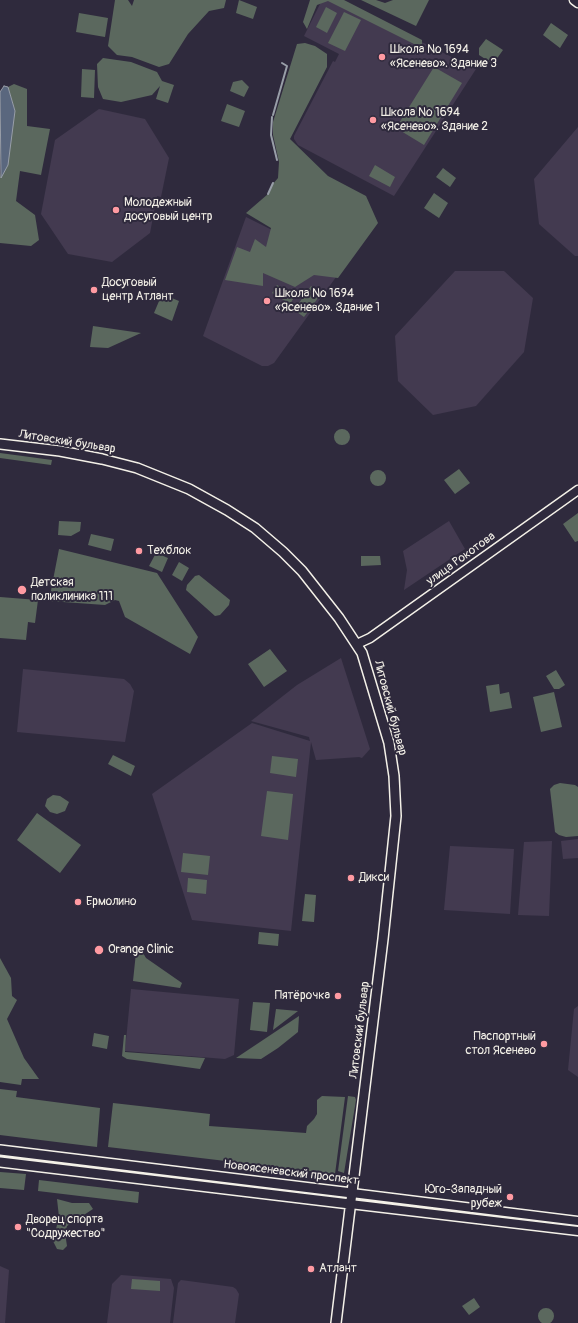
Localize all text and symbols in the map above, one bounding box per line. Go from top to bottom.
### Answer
place label: Школа № 1694 «Ясенево». Здание 3 [390,43,497,71]
marker: Школа № 1694 «Ясенево». Здание 3 [377,52,387,62]
place label: Школа № 1694 «Ясенево». Здание 2 [381,106,488,134]
marker: Школа № 1694 «Ясенево». Здание 2 [368,115,378,125]
place label: Молодежный досуговый центр [124,196,212,224]
marker: Молодежный досуговый центр [111,205,121,215]
place label: Досуговый центр Атлант [102,276,173,304]
marker: Досуговый центр Атлант [89,285,99,295]
place label: Школа № 1694 «Ясенево». Здание 1 [275,287,380,315]
marker: Школа № 1694 «Ясенево». Здание 1 [262,296,272,306]
street label: Литовский бульвар [18,427,116,457]
street label: улица Рокотова [424,529,498,589]
place label: Техблок [147,544,191,558]
marker: Техблок [134,546,144,556]
place label: Детская поликлиника 111 [31,576,113,604]
marker: Детская поликлиника 111 [16,584,28,596]
street label: Литовский бульвар [370,659,410,757]
place label: Дикси [359,871,389,885]
marker: Дикси [346,873,356,883]
place label: Ермолино [86,895,136,909]
marker: Ермолино [73,897,83,907]
place label: Orange Clinic [108,943,174,957]
marker: Orange Clinic [93,944,105,956]
street label: Литовский бульвар [347,981,373,1079]
place label: Пятёрочка [275,989,330,1003]
marker: Пятёрочка [333,991,343,1001]
place label: Паспортный стол Ясенево [466,1030,536,1058]
marker: Паспортный стол Ясенево [539,1039,549,1049]
street label: Новоясеневский проспект [222,1158,360,1188]
place label: Юго-Западный рубеж [425,1183,502,1211]
marker: Юго-Западный рубеж [505,1192,515,1202]
place label: Дворец спорта "Содружество" [26,1213,105,1241]
marker: Дворец спорта "Содружество" [13,1222,23,1232]
place label: Атлант [319,1262,357,1276]
marker: Атлант [306,1264,316,1274]

